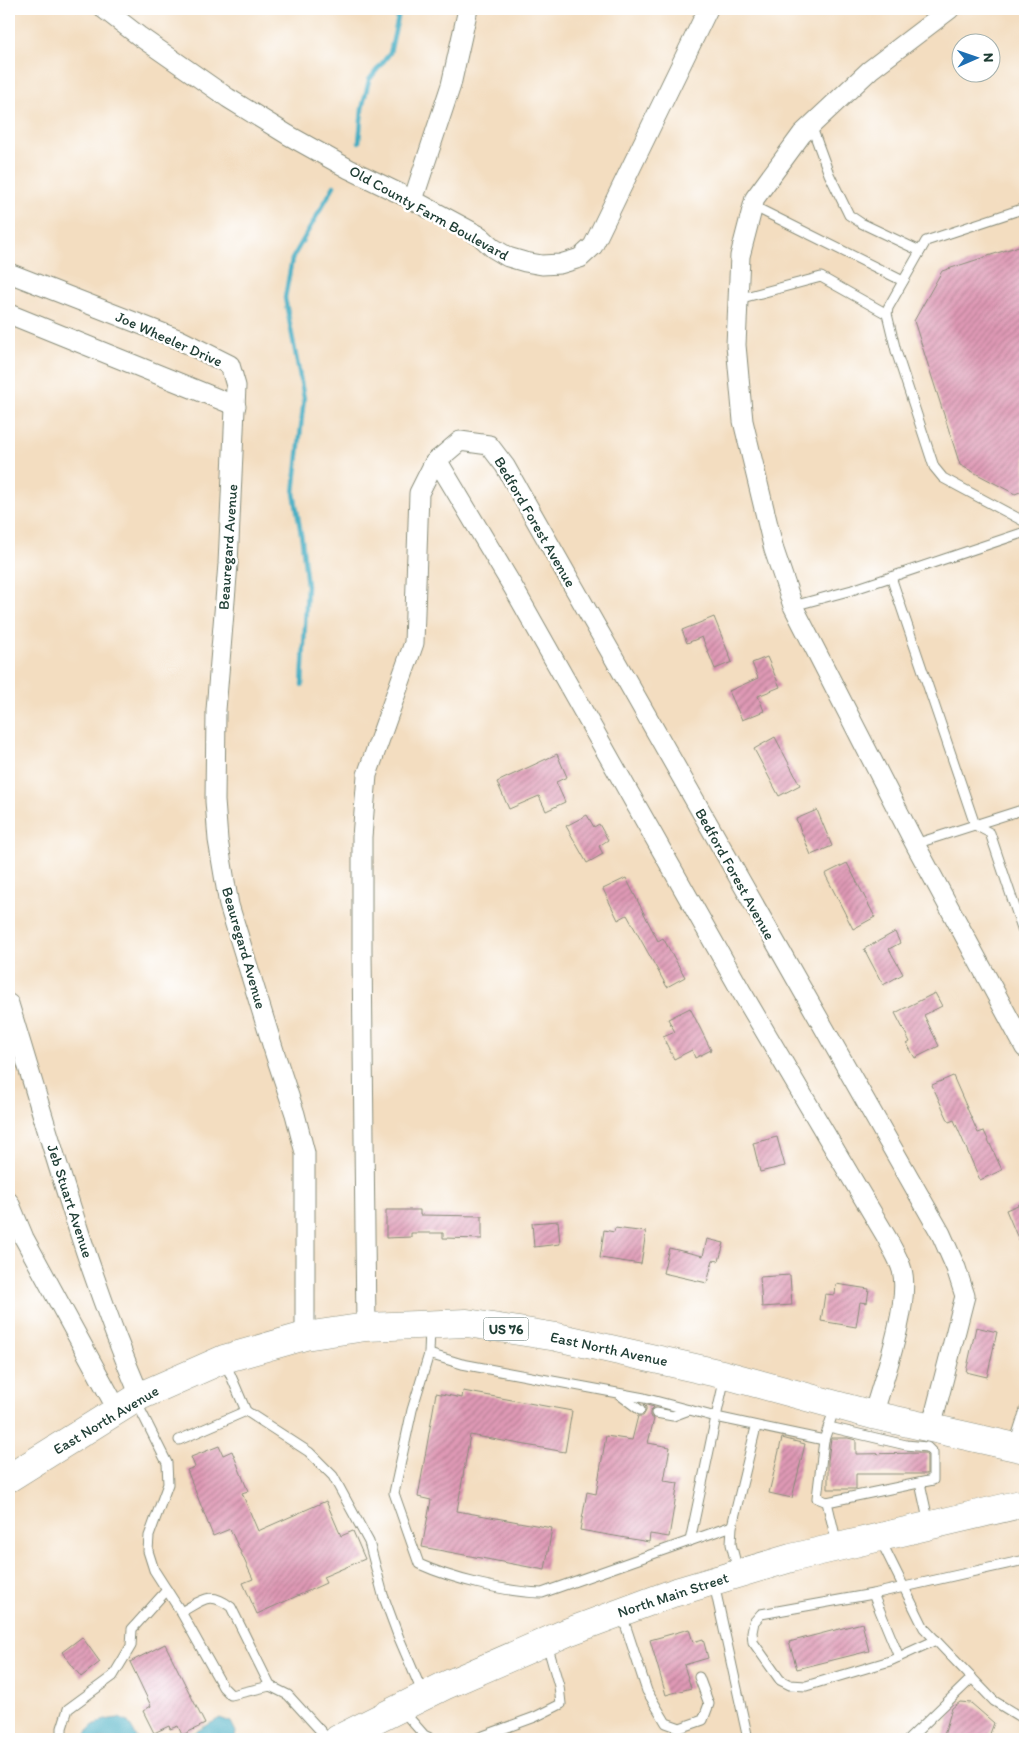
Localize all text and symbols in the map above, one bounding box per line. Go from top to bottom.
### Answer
north arrow [952,32,1002,82]
text: N [980,53,997,63]
street label: Old County Farm Boulevard [346,162,512,264]
street label: Joe Wheeler Drive [113,307,225,371]
street label: Bedford Forest Avenue [490,454,580,590]
street label: Beauregard Avenue [215,484,241,610]
street label: Bedford Forest Avenue [691,805,779,943]
street label: Beauregard Avenue [218,885,270,1011]
street label: Jeb Stuart Avenue [43,1142,97,1260]
road number: US 76 [484,1318,528,1340]
street label: East North Avenue [549,1328,669,1370]
street label: East North Avenue [50,1381,162,1459]
street label: North Main Street [615,1568,731,1621]

